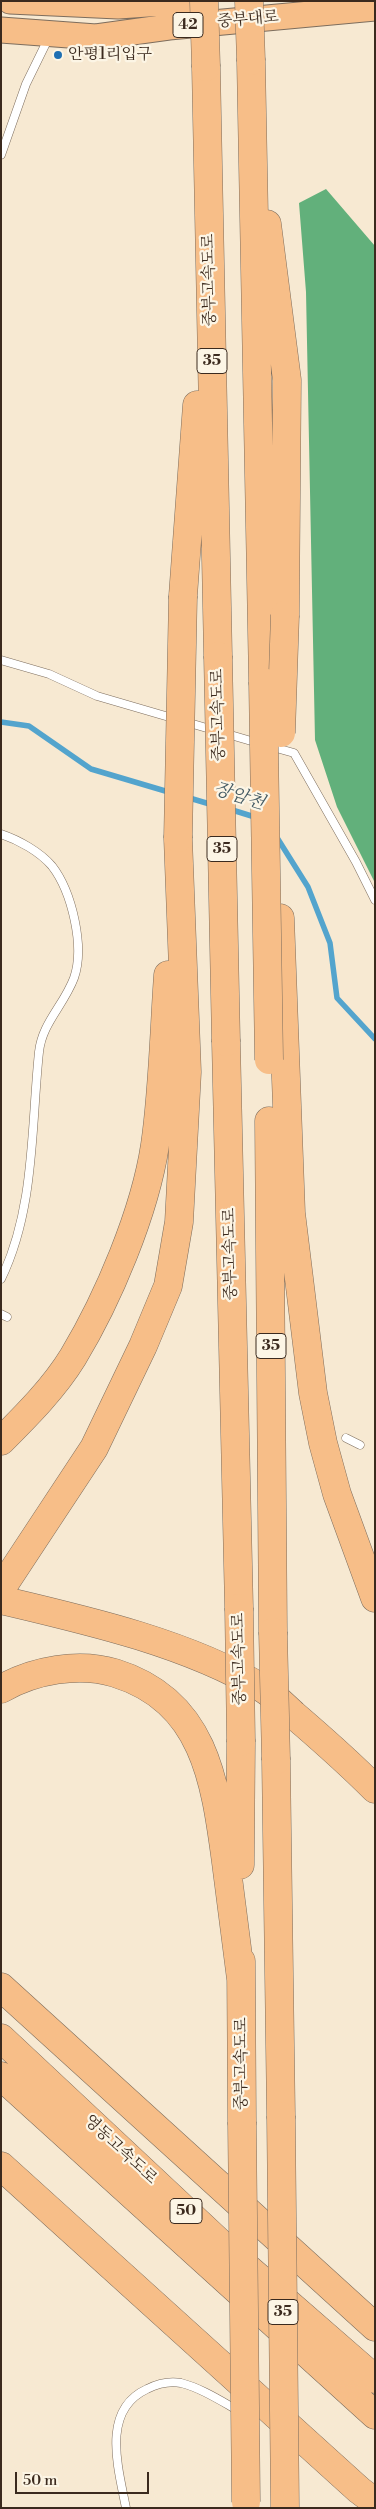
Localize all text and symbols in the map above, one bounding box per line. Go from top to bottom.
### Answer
street label: 중부대로 [216,8,280,32]
road number: 42 [173,12,203,38]
place label: 안평1리입구 [68,45,152,65]
marker: 안평1리입구 [52,49,64,61]
street label: 중부고속도로 [200,233,220,327]
road number: 35 [197,348,227,374]
street label: 중부고속도로 [209,668,229,762]
water label: 장암천 [211,779,267,815]
road number: 35 [207,836,237,862]
street label: 중부고속도로 [221,1207,241,1301]
road number: 35 [256,1334,286,1358]
street label: 중부고속도로 [230,1612,250,1706]
street label: 중부고속도로 [232,2018,252,2110]
street label: 영동고속도로 [80,2111,160,2189]
road number: 50 [170,2198,202,2224]
road number: 35 [268,2300,298,2324]
scale bar [18,2462,151,2494]
text: 50 m [23,2471,57,2490]

